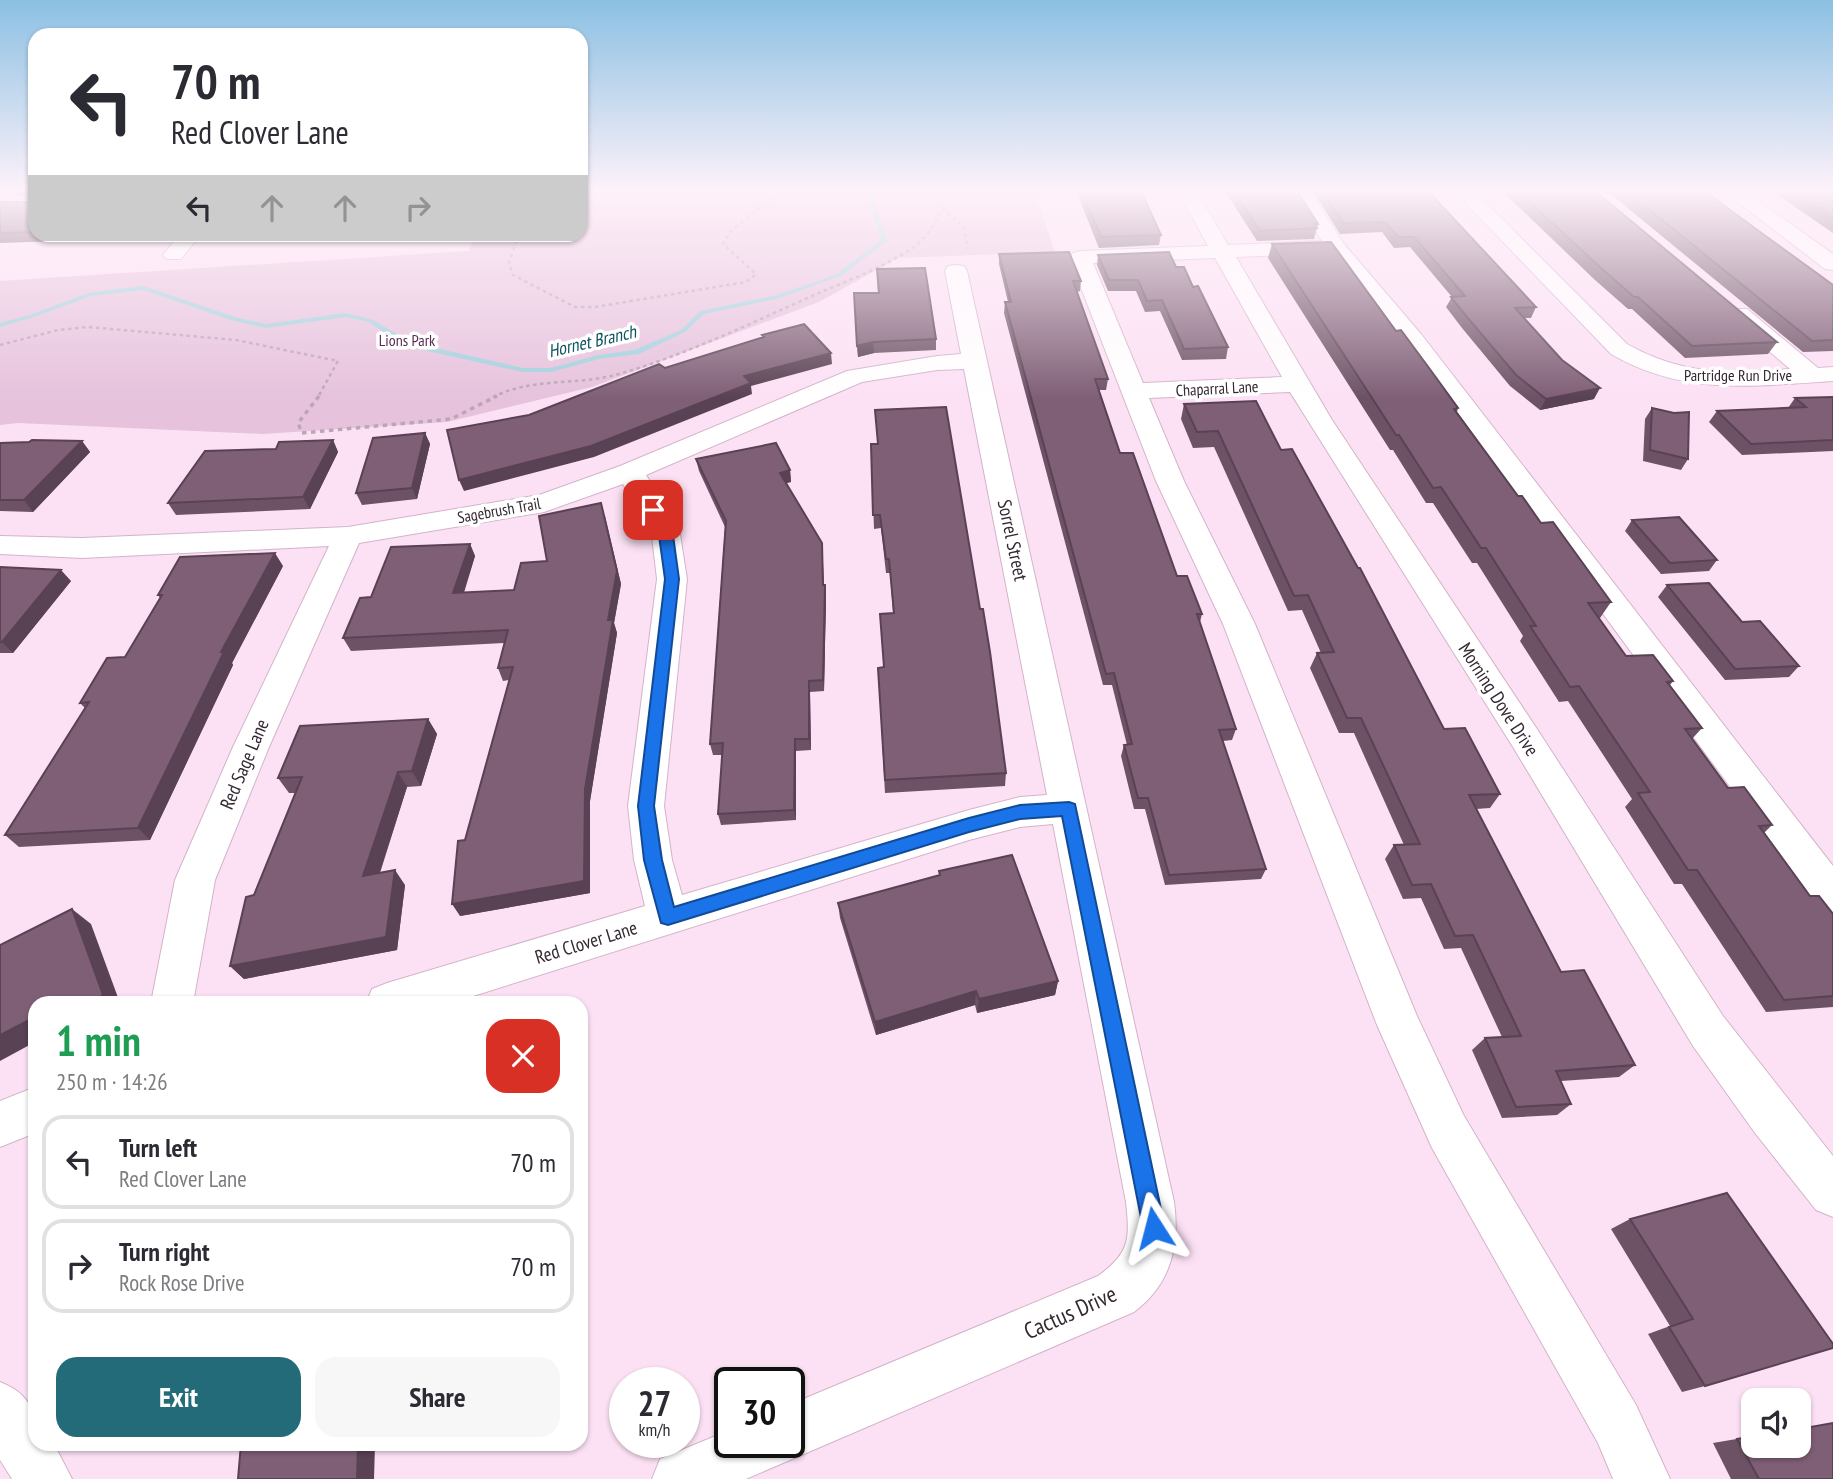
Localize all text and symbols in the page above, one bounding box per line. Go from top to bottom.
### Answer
text: 70 m [171,49,260,113]
icon: left [56,56,147,147]
text: Red Clover Lane [171,111,349,153]
icon: left [180,189,218,227]
icon: ahead [253,189,291,227]
icon: ahead [326,189,364,227]
icon: right [399,189,437,227]
water label: Hornet Branch [546,320,639,362]
park label: Lions Park [379,330,436,350]
street label: Partridge Run Drive [1684,365,1792,385]
street label: Chaparral Lane [1175,376,1259,400]
pin [623,480,683,540]
icon: arrive [634,491,672,529]
street label: Sagebrush Trail [456,493,542,527]
street label: Sorrel Street [993,497,1033,584]
street label: Morning Dove Drive [1453,638,1545,760]
street label: Red Sage Lane [214,715,274,813]
street label: Red Clover Lane [532,915,640,969]
text: 1 min [56,1013,141,1068]
button: close [486,1019,560,1093]
text: 250 m · 14:26 [56,1067,168,1096]
text: Turn left [119,1131,197,1164]
icon: left [60,1143,98,1181]
text: 70 m [510,1146,556,1179]
text: Red Clover Lane [119,1164,247,1193]
position arrow [1117,1191,1191,1265]
text: Turn right [119,1235,210,1268]
icon: right [60,1247,98,1285]
text: 70 m [510,1250,556,1283]
text: Rock Rose Drive [119,1268,245,1297]
street label: Cactus Drive [1019,1279,1121,1345]
button: Exit [56,1357,301,1437]
button: Share [315,1357,560,1437]
speed limit sign: 30 [714,1367,805,1458]
text: 27 [638,1380,671,1426]
map controls [1741,1388,1811,1458]
button: sound [1741,1388,1811,1458]
text: km/h [639,1418,670,1441]

